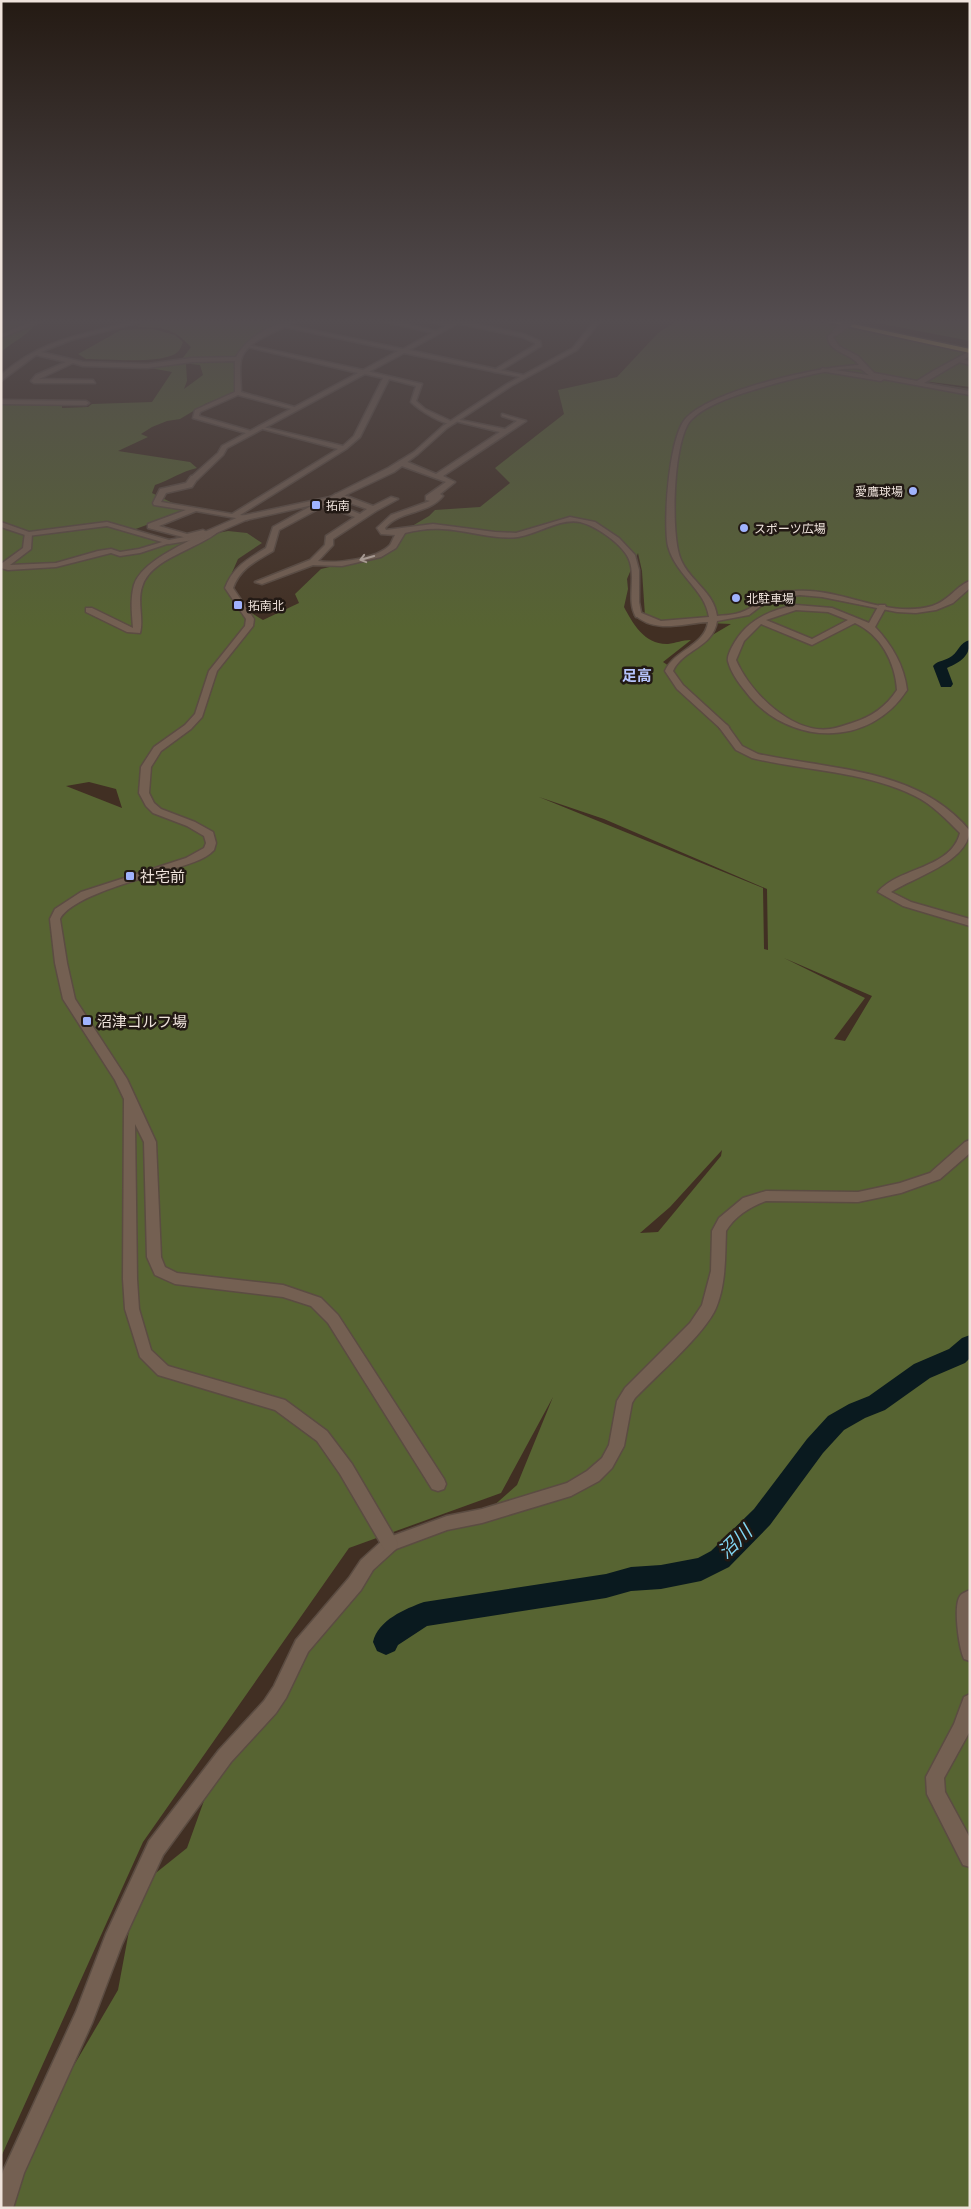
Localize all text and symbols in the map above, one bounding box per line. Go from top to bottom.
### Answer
place label: 愛鷹球場 [855,484,903,499]
marker: 愛鷹球場 [907,485,919,497]
place label: 拓南 [326,498,350,513]
marker: 拓南 [310,499,322,511]
place label: スポーツ広場 [754,521,826,536]
marker: スポーツ広場 [738,522,750,534]
one-way arrow [359,553,375,563]
place label: 北駐車場 [746,591,794,606]
marker: 北駐車場 [730,592,742,604]
place label: 拓南北 [248,598,284,613]
marker: 拓南北 [232,599,244,611]
district label: 足高 [622,666,652,685]
place label: 社宅前 [140,867,185,886]
marker: 社宅前 [124,870,136,882]
place label: 沼津ゴルフ場 [97,1012,187,1031]
marker: 沼津ゴルフ場 [81,1015,93,1027]
water label: 沼川 [713,1519,758,1563]

